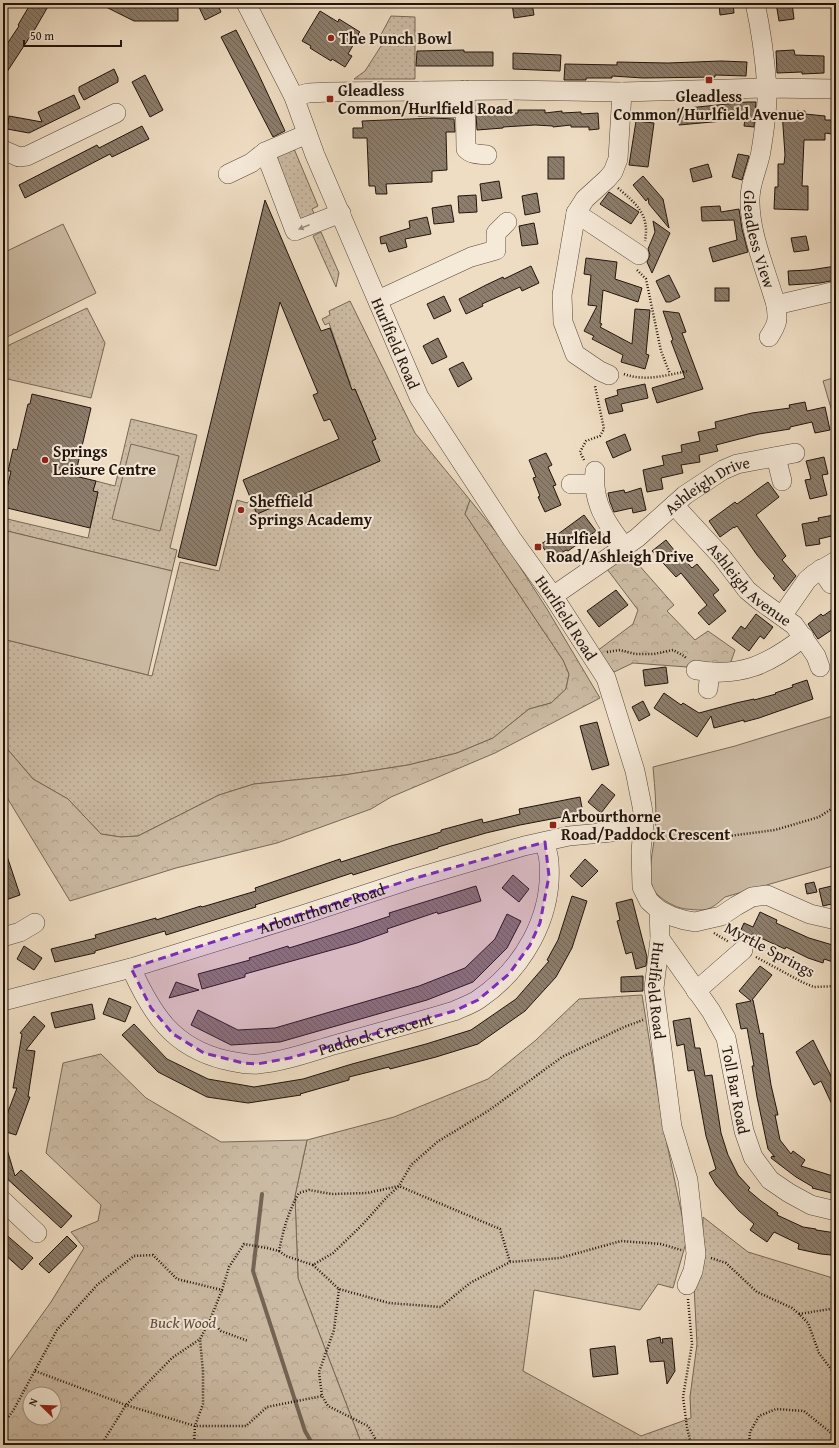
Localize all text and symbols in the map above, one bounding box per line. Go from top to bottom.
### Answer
scale bar [24,22,121,48]
place label: The Punch Bowl [339,26,452,50]
text: 50 m [30,27,54,44]
marker: The Punch Bowl [326,33,336,43]
marker: Gleadless Common/Hurlfield Avenue [704,75,714,85]
place label: Gleadless Common/Hurlfield Road [338,78,514,120]
place label: Gleadless Common/Hurlfield Avenue [614,84,805,126]
marker: Gleadless Common/Hurlfield Road [325,94,335,104]
street label: Gleadless View [738,190,782,292]
one-way arrow [298,224,310,230]
street label: Hurlfield Road [366,294,426,393]
place label: Springs Leisure Centre [53,439,156,481]
street label: Ashleigh Drive [659,450,752,520]
marker: Springs Leisure Centre [40,455,50,465]
place label: Sheffield Springs Academy [249,489,373,531]
marker: Sheffield Springs Academy [236,505,246,515]
place label: Hurlfield Road/Ashleigh Drive [546,526,694,568]
street label: Ashleigh Avenue [702,537,797,632]
marker: Hurlfield Road/Ashleigh Drive [533,542,543,552]
street label: Hurlfield Road [530,570,604,665]
place label: Arbourthorne Road/Paddock Crescent [561,804,730,846]
marker: Arbourthorne Road/Paddock Crescent [548,820,558,830]
street label: Arbourthorne Road [256,877,388,940]
street label: Myrtle Springs [720,915,820,983]
street label: Hurlfield Road [642,941,673,1041]
street label: Paddock Crescent [315,1006,436,1061]
street label: Toll Bar Road [716,1044,756,1136]
park label: Buck Wood [149,1310,217,1334]
north arrow [22,1386,62,1426]
text: N [24,1395,42,1409]

